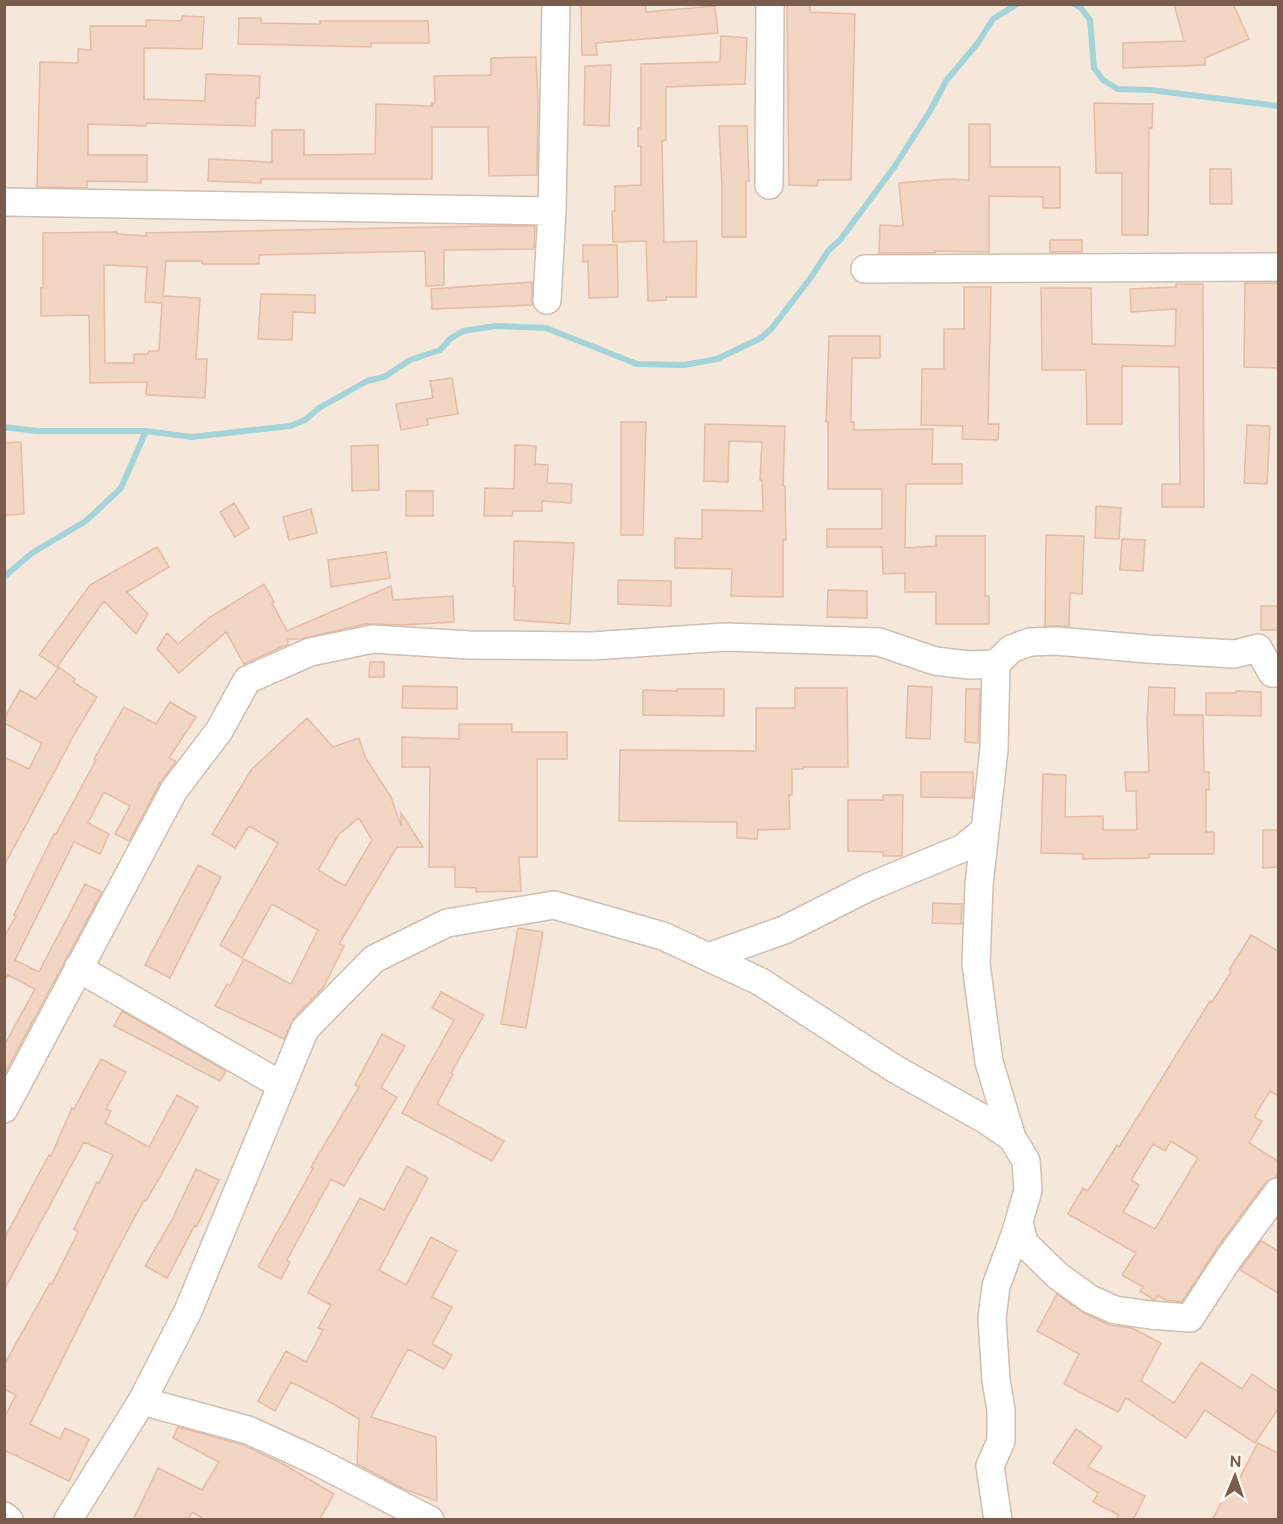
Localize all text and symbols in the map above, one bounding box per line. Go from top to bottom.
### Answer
north arrow [1205,1446,1265,1506]
text: N [1229,1451,1242,1472]

